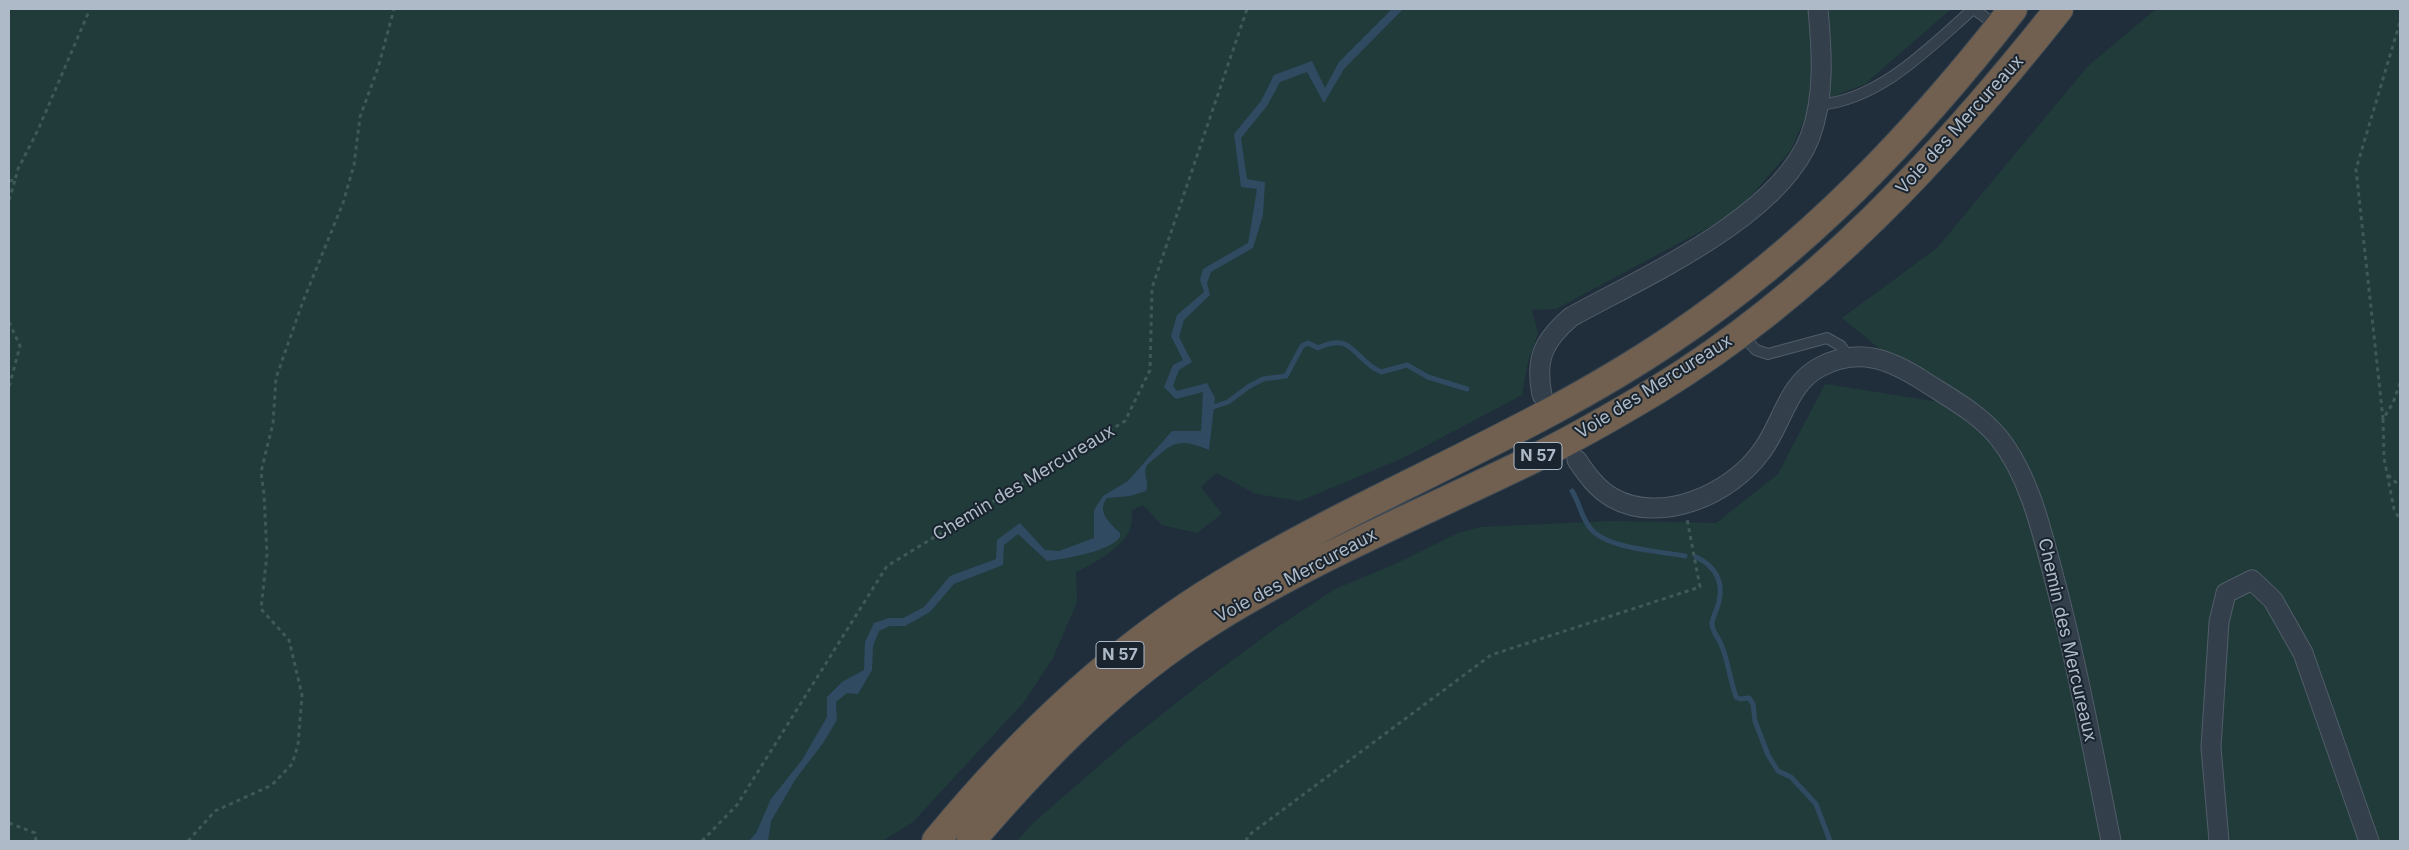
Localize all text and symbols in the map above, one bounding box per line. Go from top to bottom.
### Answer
street label: Voie des Mercureaux [1892,51,2028,199]
street label: Voie des Mercureaux [1572,330,1736,444]
street label: Chemin des Mercureaux [929,420,1119,546]
road number: N 57 [1514,442,1562,470]
street label: Voie des Mercureaux [1211,524,1381,628]
street label: Chemin des Mercureaux [2033,536,2101,744]
road number: N 57 [1096,642,1144,668]

